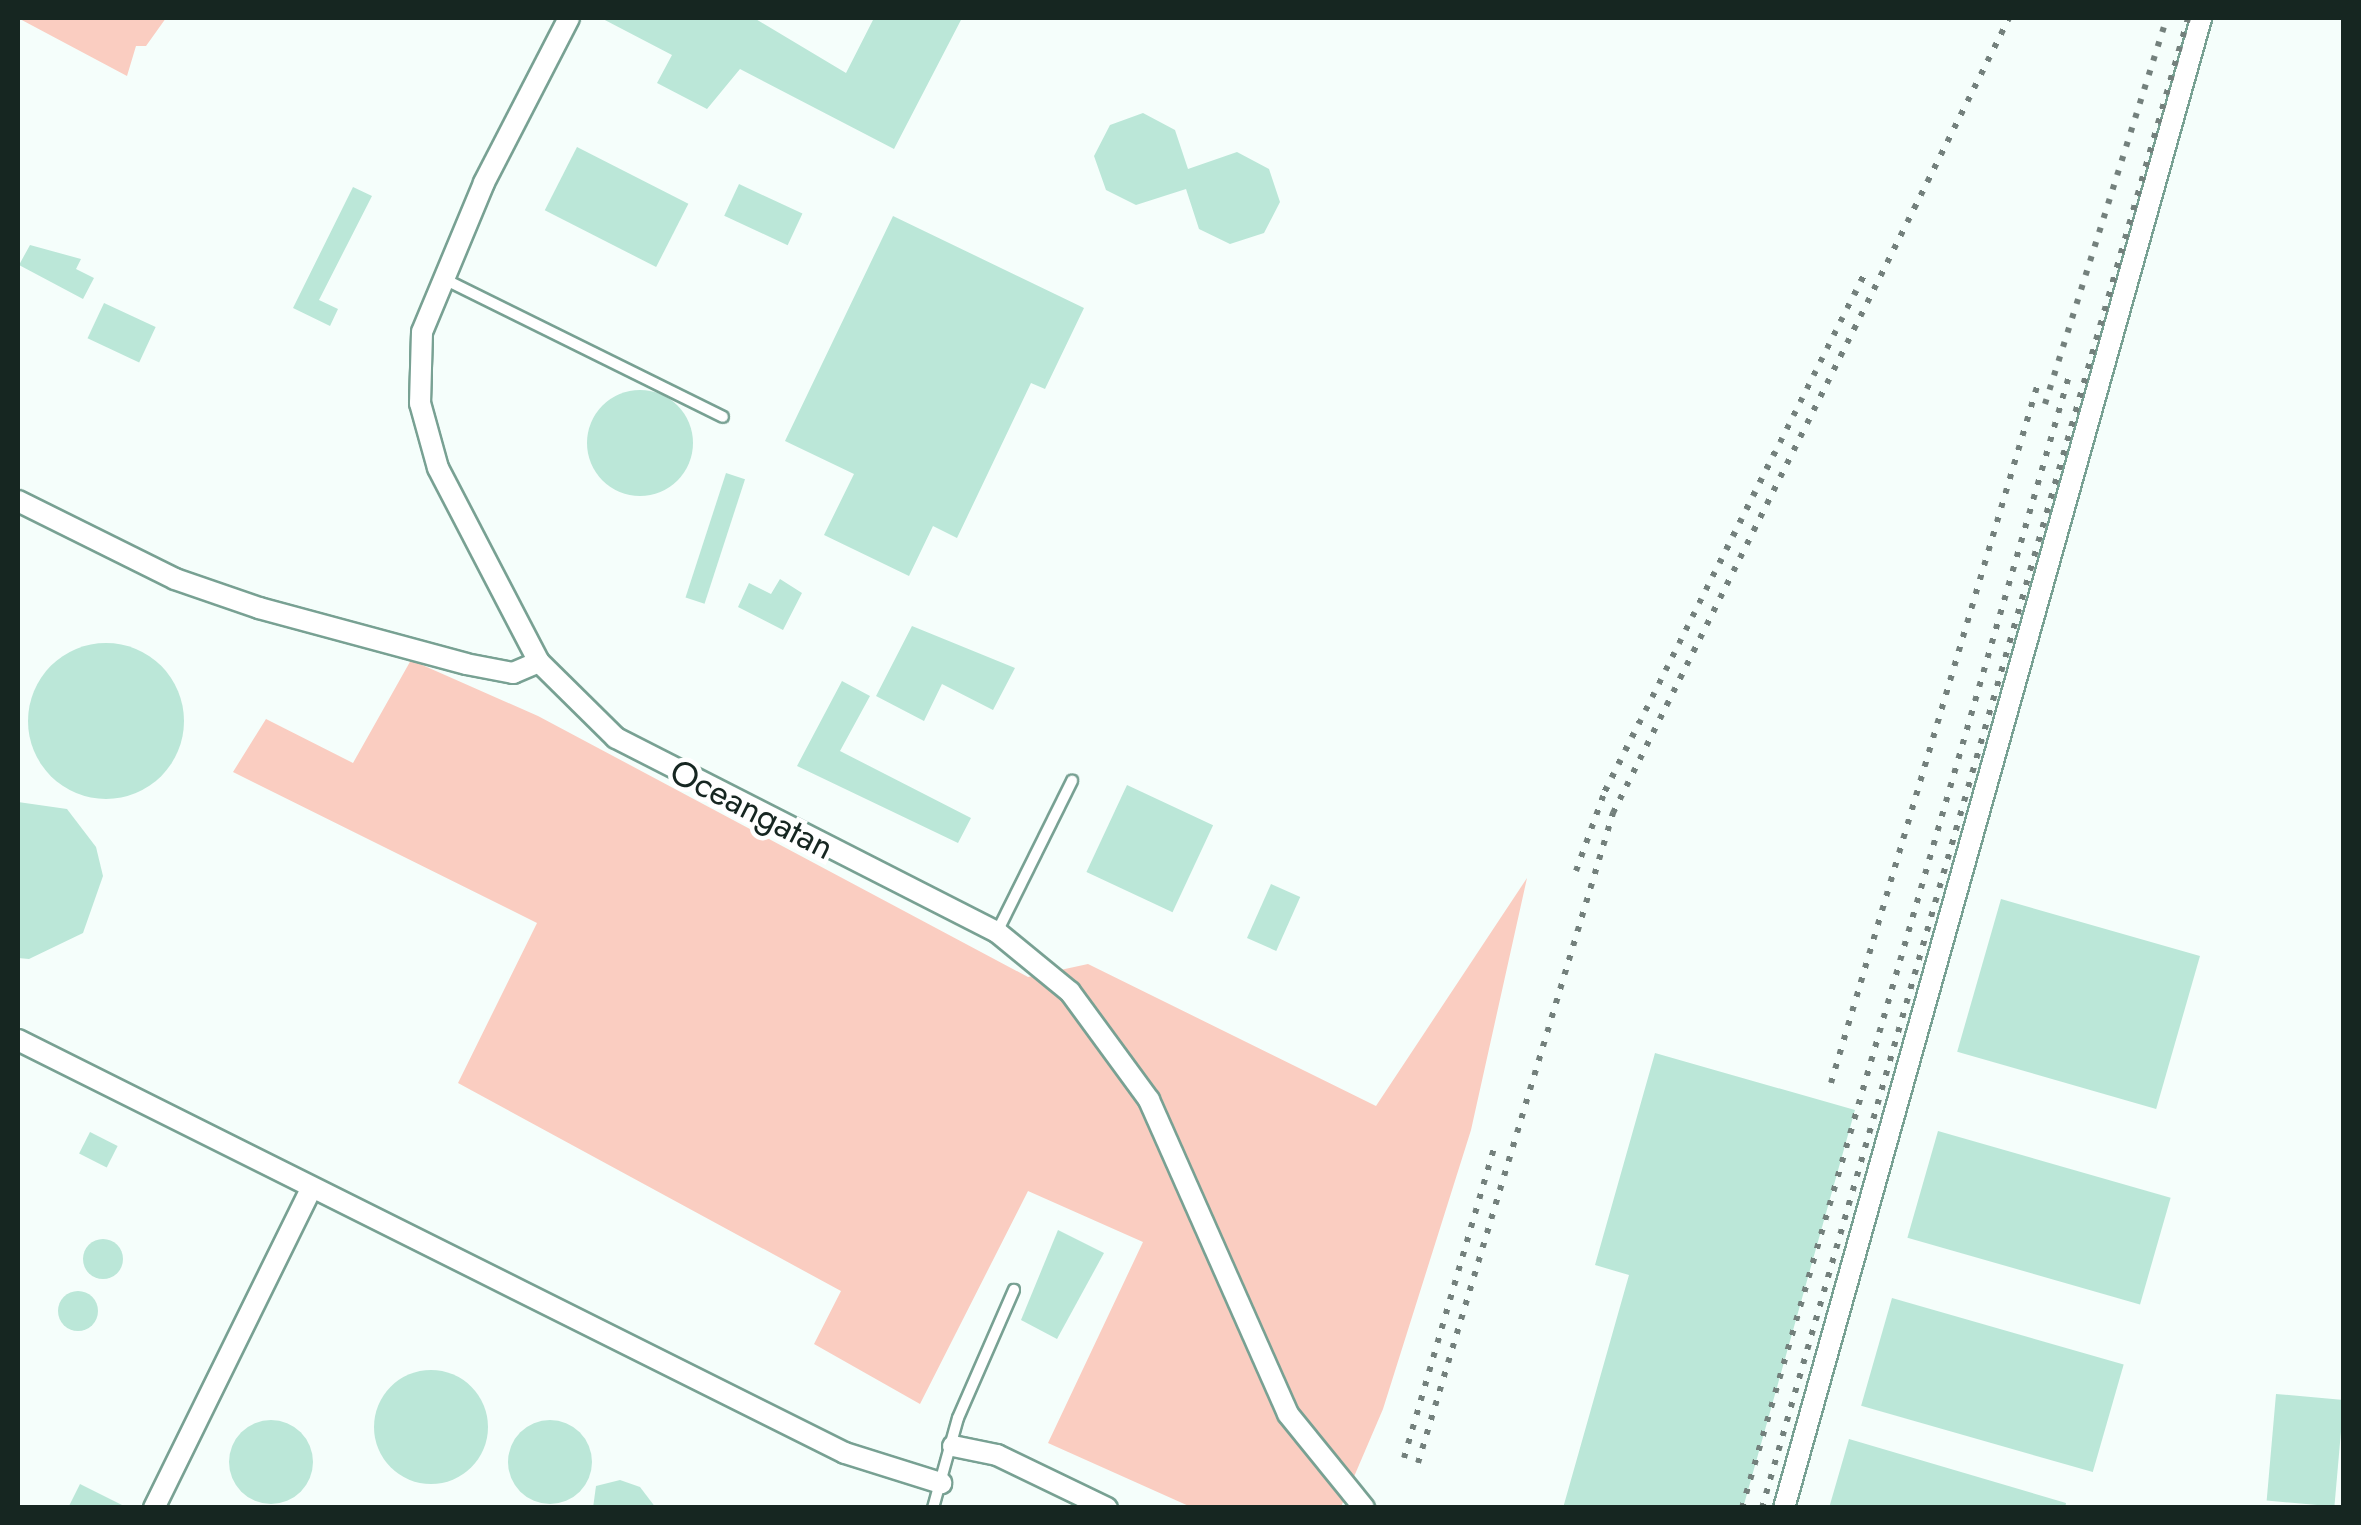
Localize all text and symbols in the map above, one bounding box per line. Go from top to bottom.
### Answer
street label: Oceangatan [663,750,841,868]

